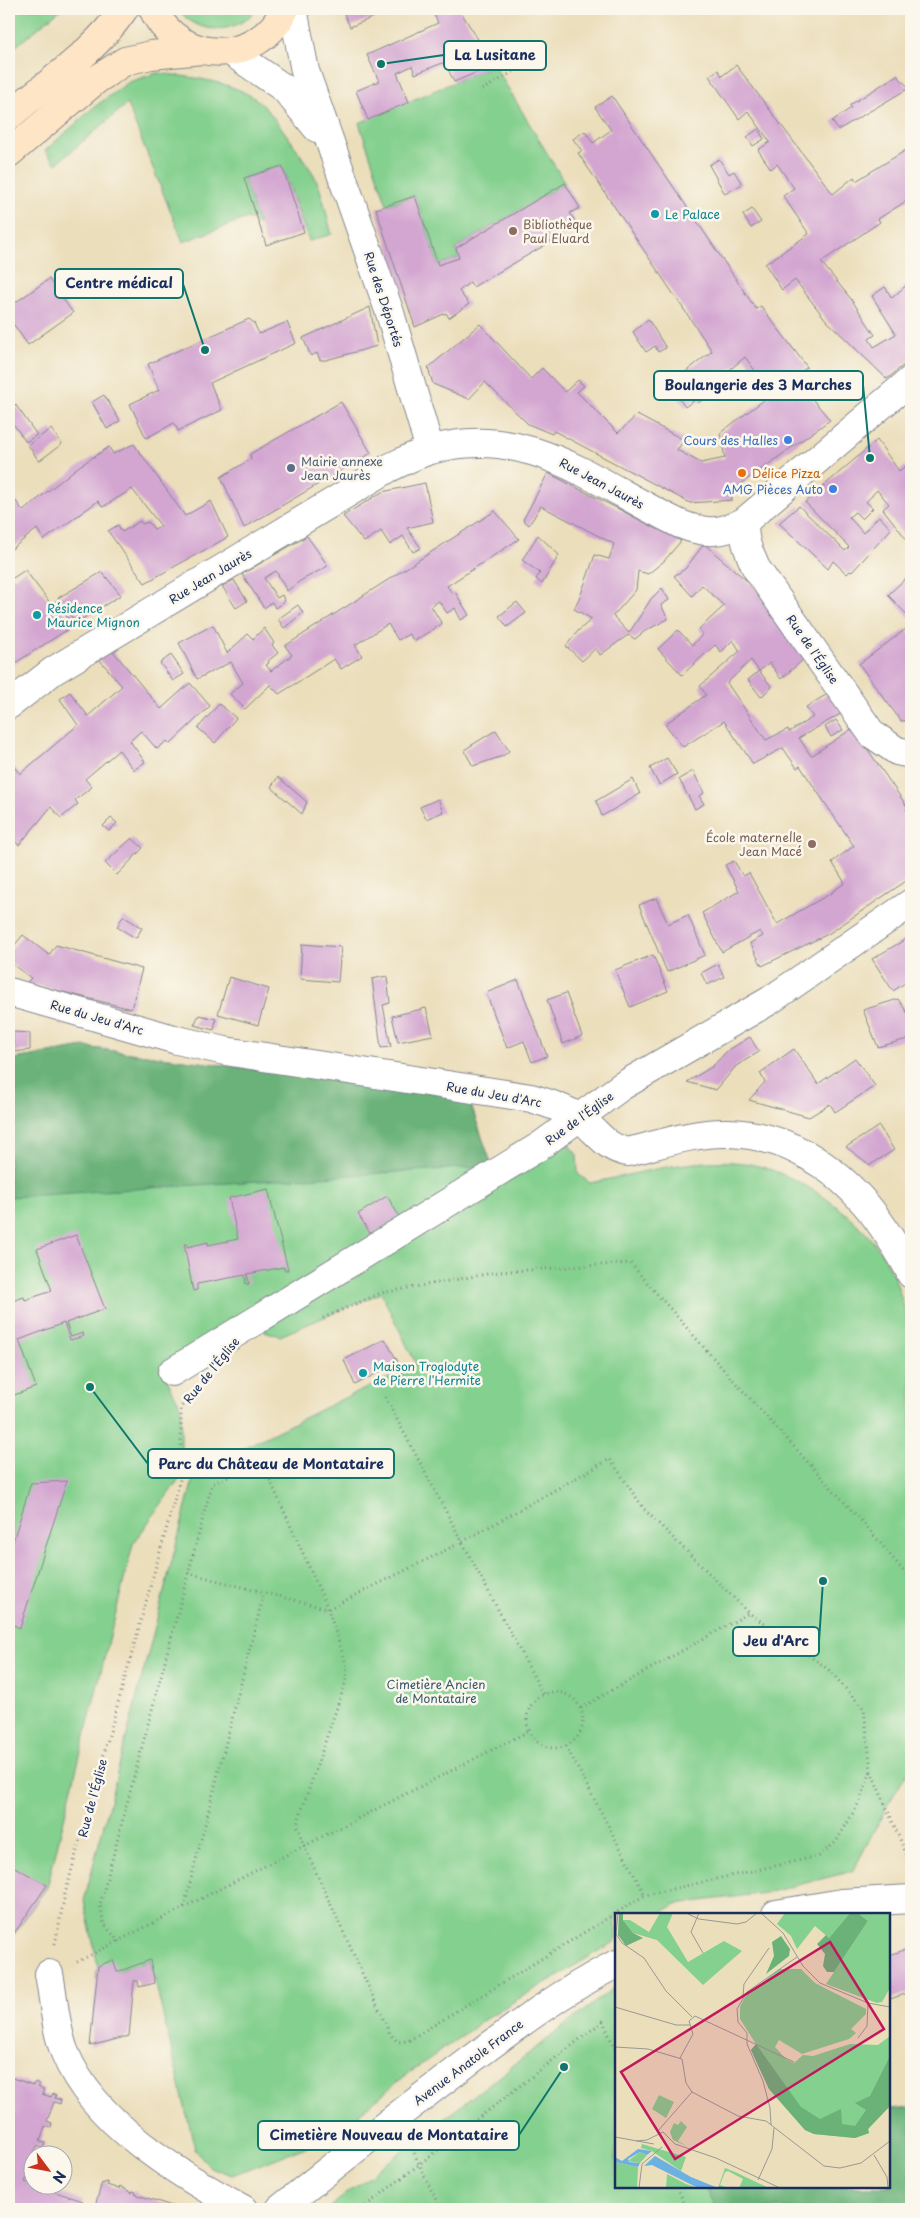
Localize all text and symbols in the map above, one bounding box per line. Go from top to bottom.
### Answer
callout: La Lusitane [444,41,546,70]
text: La Lusitane [454,44,536,65]
place label: Le Palace [665,205,720,223]
marker: Le Palace [649,208,661,220]
place label: Bibliothèque Paul Eluard [523,215,593,247]
marker: Bibliothèque Paul Eluard [507,225,519,237]
street label: Rue des Déportés [360,249,408,349]
callout: Centre médical [55,269,183,298]
text: Centre médical [65,272,173,293]
callout: Boulangerie des 3 Marches [654,371,863,400]
text: Boulangerie des 3 Marches [664,374,852,395]
place label: Cours des Halles [683,431,779,449]
marker: Cours des Halles [782,434,794,446]
place label: Mairie annexe Jean Jaurès [301,452,383,484]
street label: Rue Jean Jaurès [556,453,648,513]
marker: Mairie annexe Jean Jaurès [285,462,297,474]
place label: Délice Pizza [752,464,821,482]
marker: Délice Pizza [736,467,748,479]
place label: AMG Pièces Auto [723,480,823,498]
marker: AMG Pièces Auto [827,483,839,495]
street label: Rue Jean Jaurès [165,544,255,608]
place label: Résidence Maurice Mignon [47,599,140,631]
marker: Résidence Maurice Mignon [31,609,43,621]
street label: Rue de l'Église [783,611,843,687]
place label: École maternelle Jean Macé [706,828,802,860]
marker: École maternelle Jean Macé [806,838,818,850]
street label: Rue du Jeu d'Arc [48,995,146,1039]
street label: Rue du Jeu d'Arc [445,1077,543,1111]
street label: Rue de l'Église [541,1087,617,1149]
street label: Rue de l'Église [179,1333,243,1407]
place label: Maison Troglodyte de Pierre l'Hermite [373,1357,481,1389]
marker: Maison Troglodyte de Pierre l'Hermite [357,1367,369,1379]
callout: Parc du Château de Montataire [148,1449,394,1478]
text: Parc du Château de Montataire [158,1453,384,1474]
callout: Jeu d'Arc [733,1627,819,1656]
text: Jeu d'Arc [743,1630,809,1651]
park label: Cimetière Ancien de Montataire [386,1675,486,1707]
street label: Rue de l'Église [73,1757,111,1839]
inset map [615,1913,890,2188]
street label: Avenue Anatole France [409,2014,527,2109]
callout: Cimetière Nouveau de Montataire [258,2121,519,2150]
text: Cimetière Nouveau de Montataire [270,2124,509,2145]
north arrow [22,2146,72,2196]
text: N [48,2167,71,2187]

